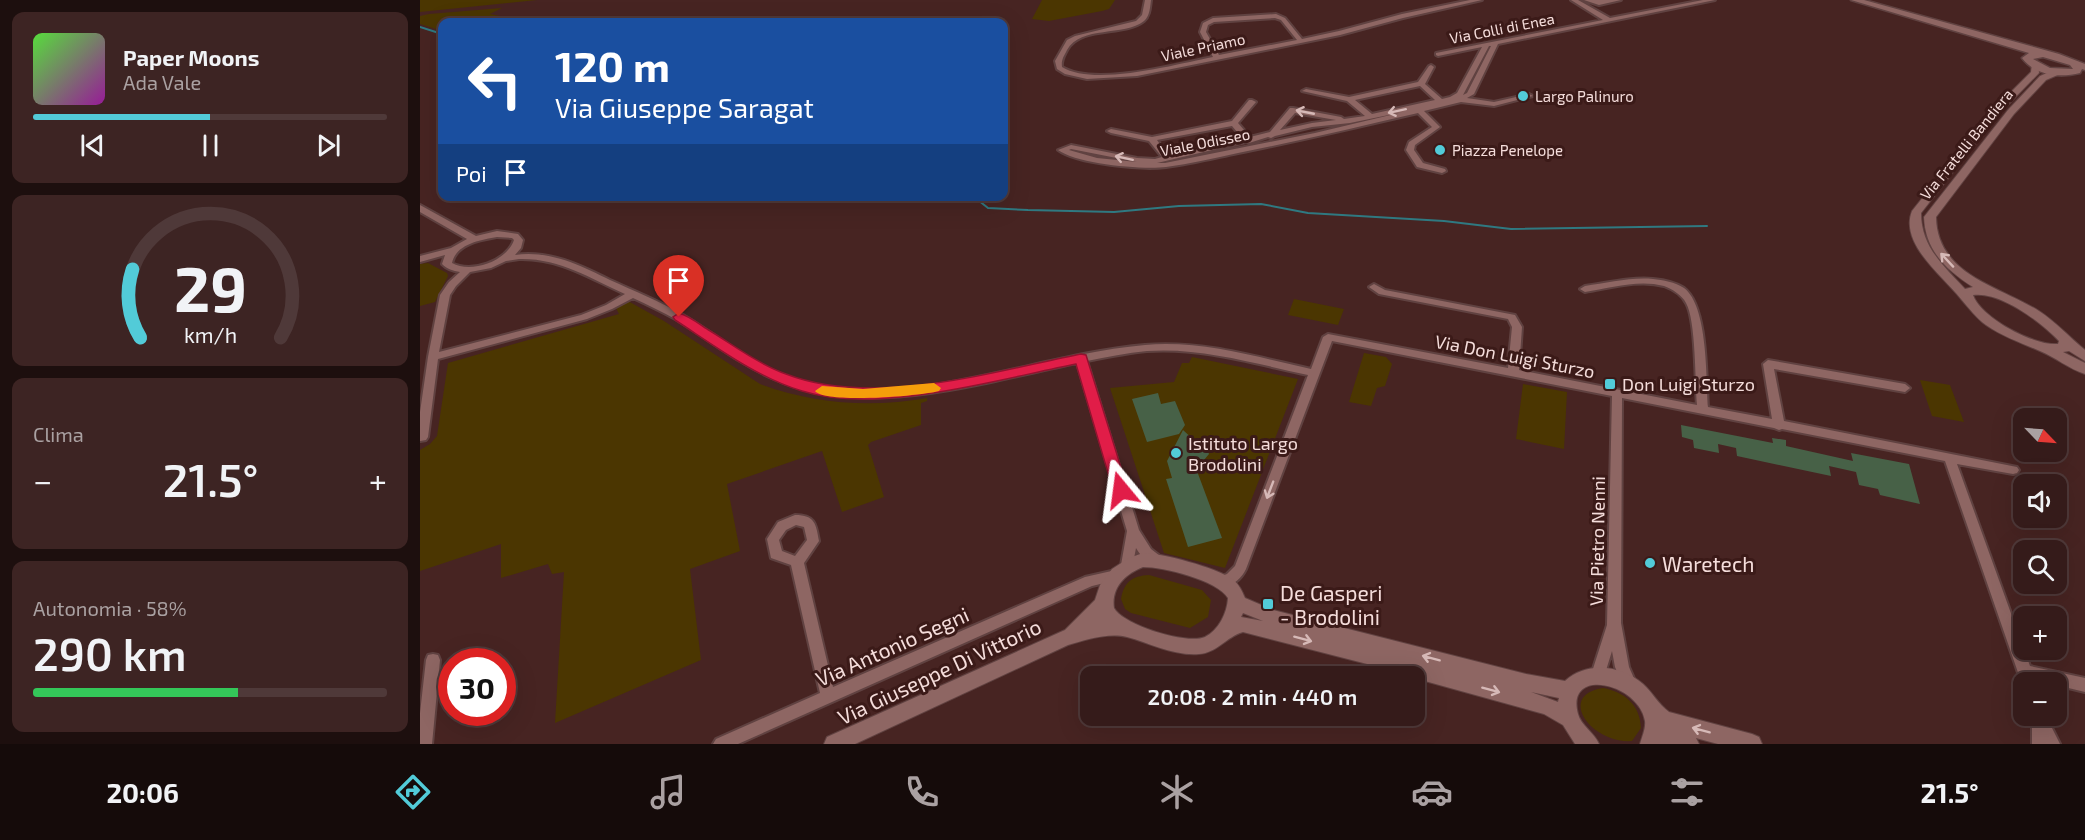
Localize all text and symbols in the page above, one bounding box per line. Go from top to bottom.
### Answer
street label: Via Colli di Enea [1448,9,1556,47]
street label: Viale Priamo [1159,29,1247,65]
text: 120 m [555,40,670,90]
icon: left [456,42,534,120]
text: Paper Moons [123,44,259,70]
text: Ada Vale [123,70,201,94]
street label: Via Fratelli Bandiera [1916,85,2016,203]
place label: Largo Palinuro [1535,87,1634,105]
marker: Largo Palinuro [1516,89,1530,103]
text: Via Giuseppe Saragat [555,91,814,123]
one-way arrow [1295,106,1315,117]
one-way arrow [1388,106,1408,117]
street label: Viale Odisseo [1159,124,1251,160]
icon: previous [76,129,109,162]
icon: pause [194,129,227,162]
icon: next [312,129,345,162]
place label: Piazza Penelope [1452,141,1563,159]
marker: Piazza Penelope [1433,143,1447,157]
one-way arrow [1115,152,1134,163]
icon: arrive [499,156,532,189]
text: Poi [456,160,487,186]
text: 29 [173,250,247,325]
one-way arrow [1940,253,1954,268]
pin [653,255,704,317]
icon: arrive [662,264,695,297]
text: km/h [183,322,237,347]
street label: Via Don Luigi Sturzo [1433,330,1597,382]
place label: Don Luigi Sturzo [1622,373,1755,395]
marker: Don Luigi Sturzo [1603,377,1617,391]
north arrow [2013,408,2067,462]
map controls [2013,408,2067,726]
text: Clima [33,422,84,446]
place label: Istituto Largo Brodolini [1188,432,1298,475]
marker: Istituto Largo Brodolini [1169,446,1183,460]
text: 21.5° [163,452,258,506]
position arrow [1089,458,1153,522]
text: − [33,460,52,500]
text: + [369,460,387,500]
button: sound [2013,474,2067,528]
street label: Via Pietro Nenni [1585,476,1609,606]
one-way arrow [1263,480,1274,499]
button: search [2013,540,2067,594]
place label: Waretech [1662,551,1754,576]
marker: Waretech [1643,556,1657,570]
place label: De Gasperi - Brodolini [1280,580,1382,629]
text: Autonomia · 58% [33,596,187,620]
marker: De Gasperi - Brodolini [1261,597,1275,611]
street label: Via Antonio Segni [811,601,973,691]
button: + [2013,606,2067,660]
street label: Via Giuseppe Di Vittorio [833,613,1045,729]
text: 290 km [33,626,186,680]
one-way arrow [1293,634,1312,646]
speed limit sign: 30 [438,648,516,726]
one-way arrow [1422,652,1441,664]
button: − [2013,672,2067,726]
text: 20:08 · 2 min · 440 m [1148,683,1357,709]
one-way arrow [1481,685,1500,697]
one-way arrow [1692,724,1711,736]
icon: directions [392,771,434,813]
icon: music [647,771,689,813]
icon: phone [901,771,943,813]
icon: climate [1156,771,1198,813]
icon: car [1411,771,1453,813]
icon: filters [1666,771,1708,813]
text: 20:06 [106,776,179,808]
text: 21.5° [1920,776,1979,808]

